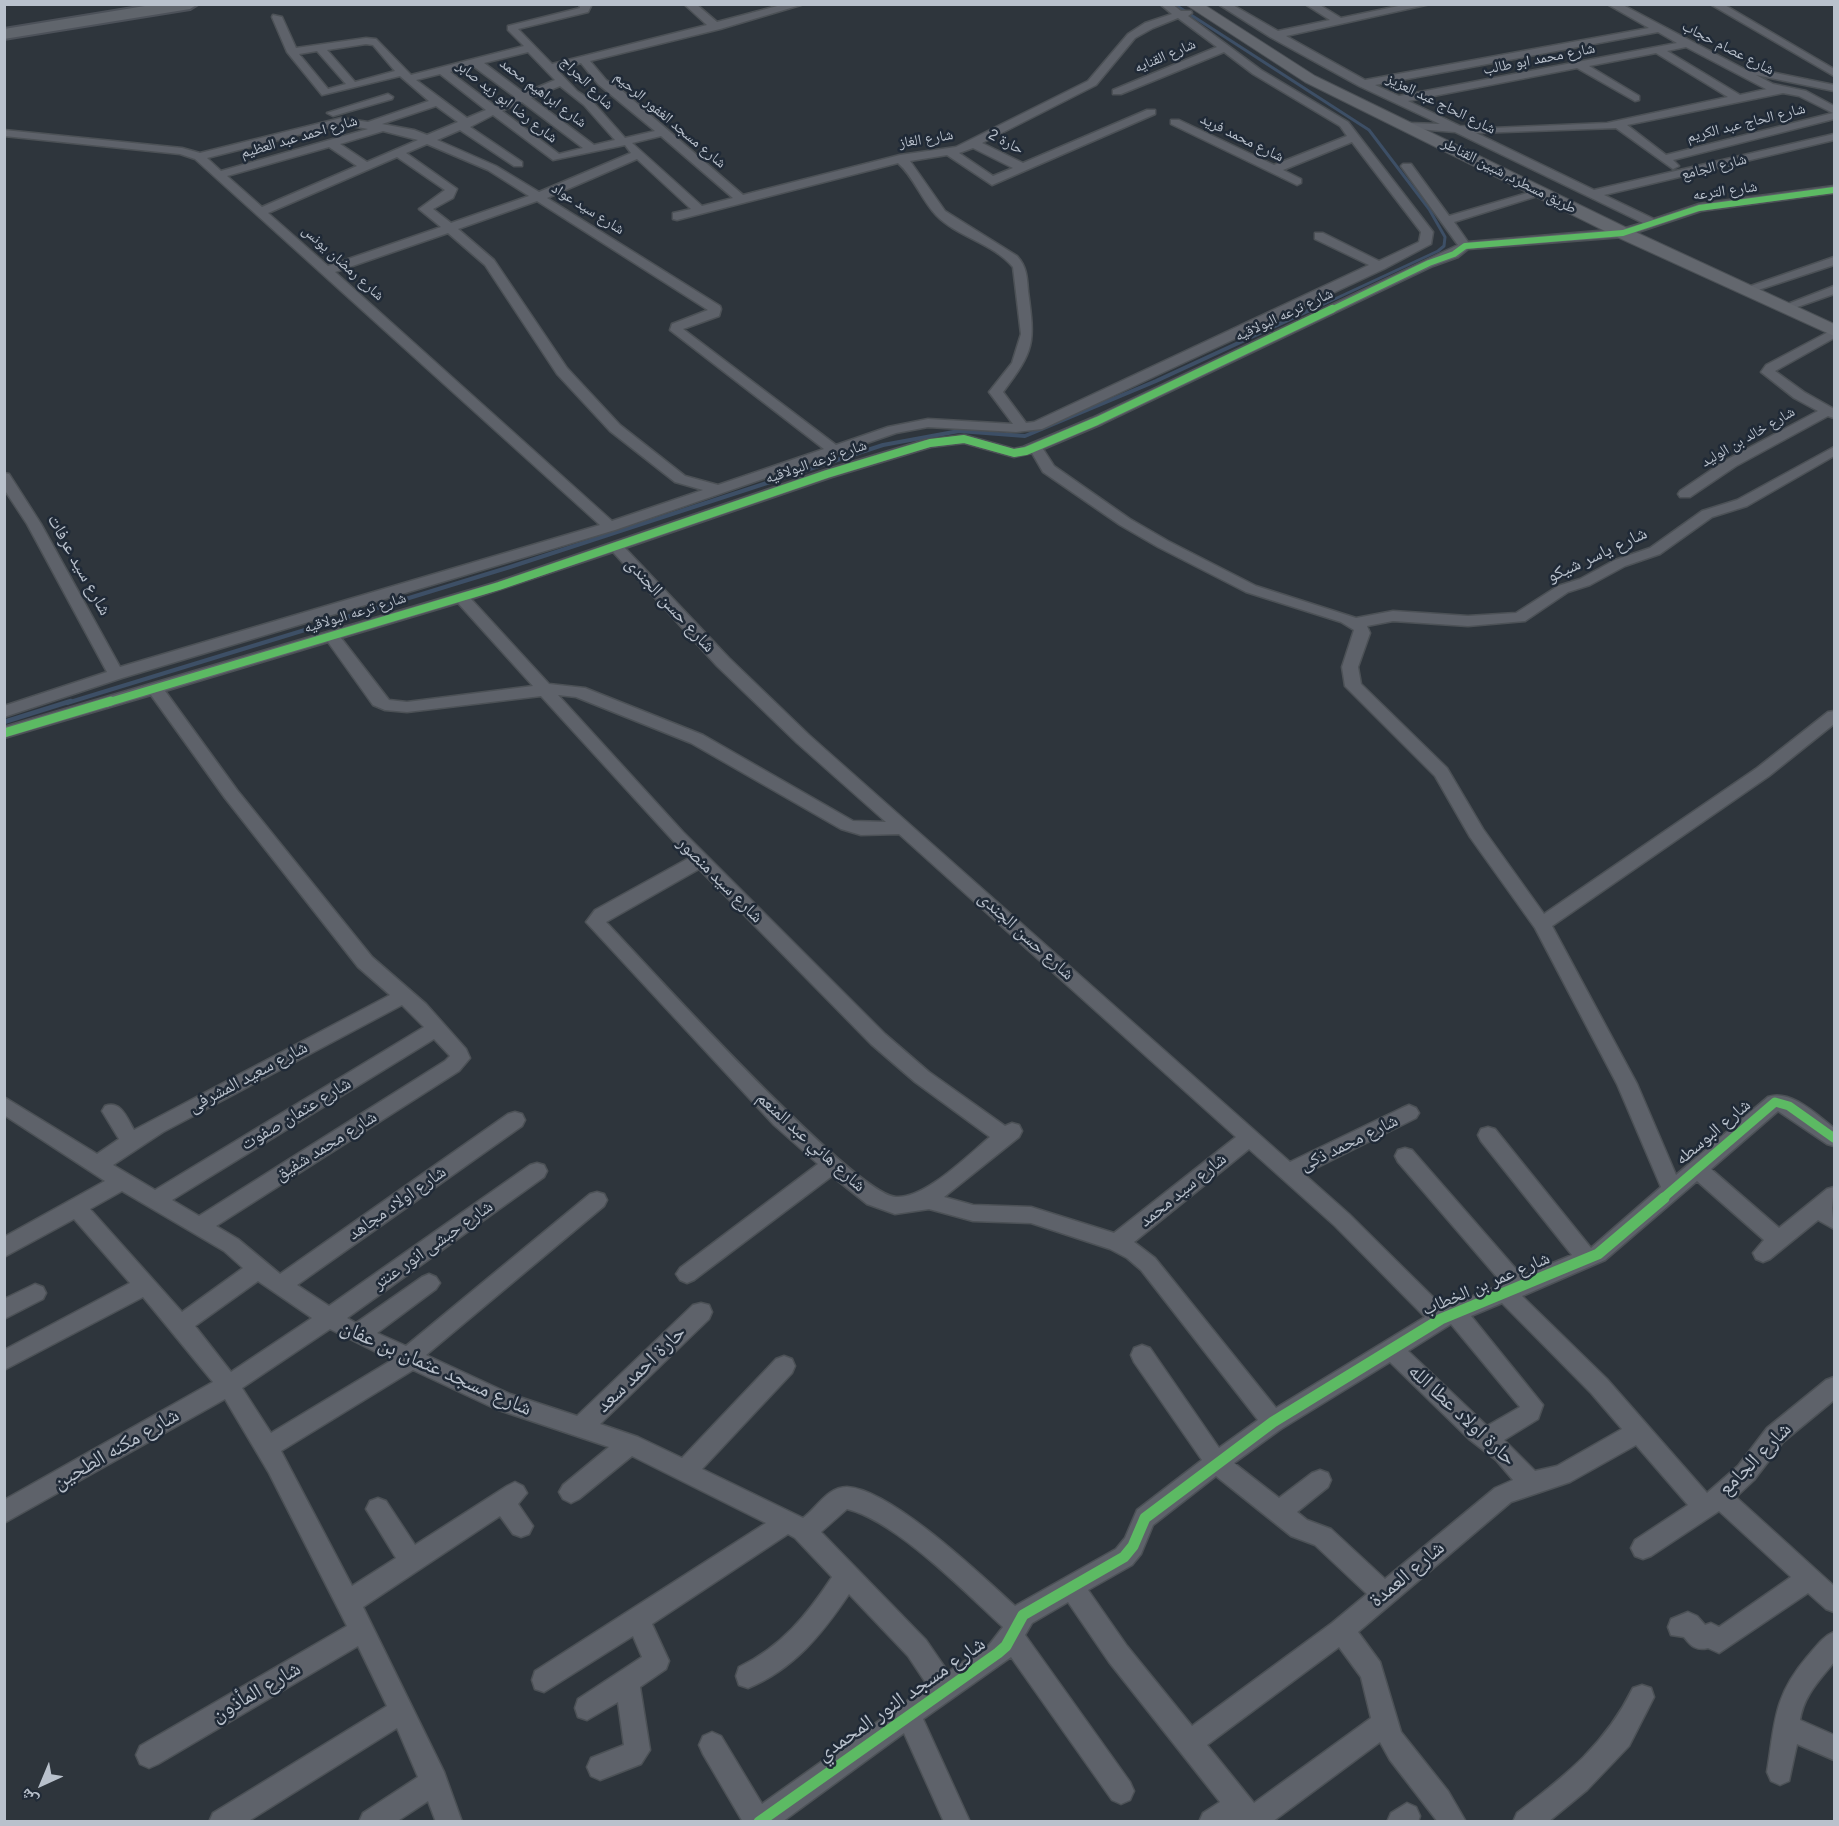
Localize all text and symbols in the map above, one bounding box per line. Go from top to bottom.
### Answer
street label: شارع عصام حجاب [1679,17,1777,79]
street label: شارع القنايه [1132,35,1198,77]
street label: شارع محمد ابو طالب [1482,39,1596,79]
street label: شارع الجراج [557,53,617,113]
street label: شارع ابراهيم محمد [496,54,590,132]
street label: شارع رضا ابو زيد صابر [453,57,561,147]
street label: شارع مسجد الغفور الرحيم [610,68,730,172]
street label: شارع الحاج عبد العزيز [1384,70,1498,138]
street label: شارع الحاج عبد الكريم [1685,100,1807,146]
street label: شارع محمد فريد [1197,110,1287,166]
street label: شارع احمد عبد العظيم [238,112,360,162]
street label: شارع الغاز [898,126,954,152]
street label: حارة 2 [985,126,1027,158]
street label: طريق مسطرد, شبين القناطر [1439,134,1579,218]
street label: شارع الجامع [1679,150,1749,184]
street label: شارع الترعه [1692,178,1758,204]
street label: شارع سيد عواد [548,179,628,239]
street label: شارع رمضان يونس [298,221,388,305]
street label: شارع ترعه البولاقيه [1232,284,1336,346]
street label: شارع خالد بن الوليد [1698,403,1798,471]
street label: شارع ترعه البولاقيه [763,436,869,488]
street label: شارع سيد عرفات [42,511,116,619]
street label: شارع ياسر شيكو [1544,522,1650,588]
street label: شارع حسن الجندى [620,553,720,657]
street label: شارع ترعه البولاقيه [302,589,408,637]
street label: شارع سيد منصور [672,832,768,928]
street label: شارع حسن الجندى [973,887,1079,985]
street label: شارع سعيد المشرفى [185,1036,311,1118]
street label: شارع عثمان صفوت [237,1073,355,1155]
street label: شارع هاني عبد المنعم [752,1087,870,1197]
street label: شارع البوسطه [1671,1094,1755,1170]
street label: شارع محمد شفيق [271,1106,381,1186]
street label: شارع محمد ذكى [1296,1110,1402,1176]
street label: شارع سيد محمد [1135,1148,1231,1232]
street label: شارع اولاد مجاهد [344,1161,450,1245]
street label: شارع حبشى انور عنتر [369,1196,497,1294]
street label: شارع عمر بن الخطاب [1419,1247,1553,1321]
street label: شارع مسجد عثمان بن عفان [336,1314,536,1422]
street label: حارة احمد سعد [591,1320,691,1418]
street label: حارة اولاد عطا الله [1403,1359,1521,1471]
street label: شارع مكنه الطحين [48,1403,184,1495]
street label: شارع الجامع [1713,1417,1797,1501]
street label: شارع العمدة [1364,1535,1450,1613]
street label: شارع مسجد النور المحمدي [812,1631,990,1767]
street label: شارع المأذون [207,1656,305,1728]
north arrow [12,1754,72,1814]
text: ش [16,1785,42,1810]

